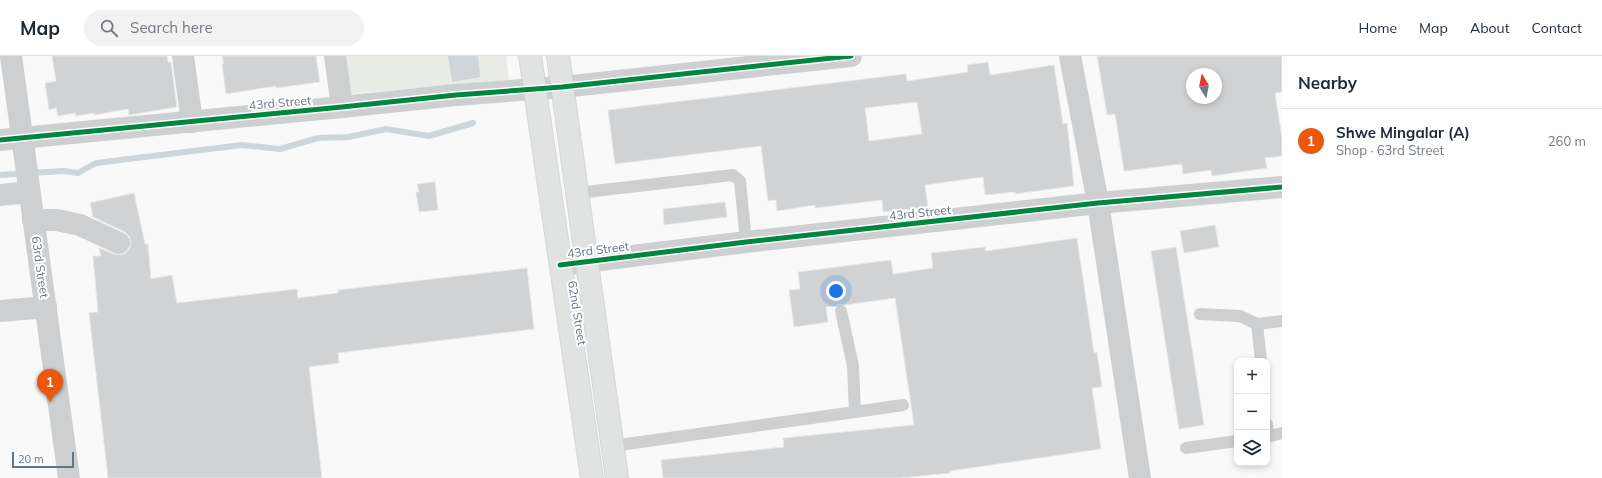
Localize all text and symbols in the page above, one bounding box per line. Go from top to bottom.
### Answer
search box [84,10,364,46]
text: Map [20,16,60,40]
icon: search [98,17,120,39]
text: Search here [130,18,213,37]
text: Home [1358,19,1397,37]
text: Map [1419,19,1448,37]
text: About [1470,19,1510,37]
text: Contact [1532,19,1582,37]
north arrow [1186,68,1222,104]
text: Nearby [1298,72,1357,93]
street label: 43rd Street [248,92,312,113]
text: Shwe Mingalar (A) [1336,123,1470,142]
text: 1 [1307,133,1315,149]
text: 260 m [1548,133,1586,149]
text: Shop · 63rd Street [1336,142,1444,158]
street label: 43rd Street [888,202,952,223]
street label: 63rd Street [29,235,52,299]
street label: 43rd Street [566,238,630,261]
street label: 62nd Street [565,280,590,346]
your location [826,281,846,301]
map controls [1234,358,1270,466]
button: + [1234,358,1270,394]
pin: 1 [37,369,63,402]
button: − [1234,394,1270,430]
button: layers [1234,430,1270,466]
scale bar [12,450,74,469]
text: 20 m [18,452,44,466]

